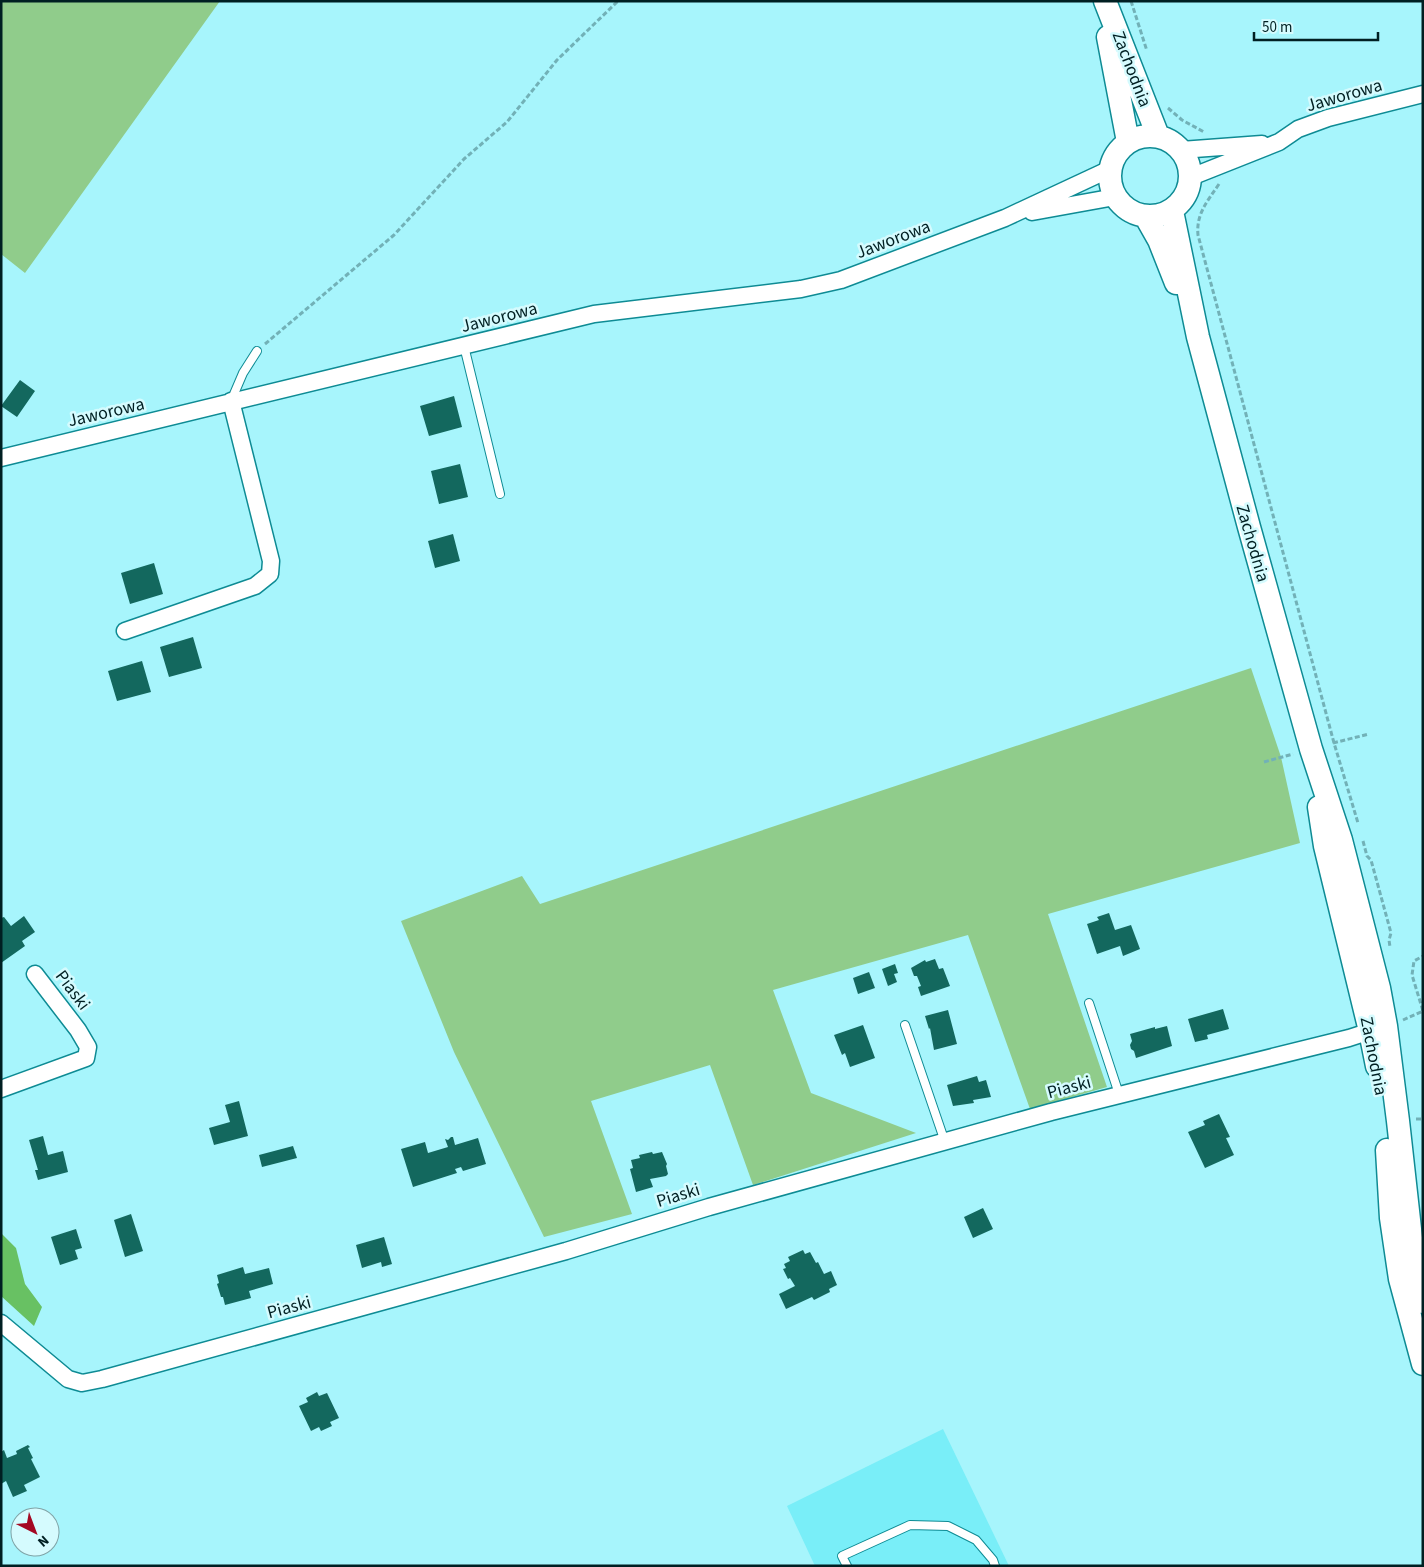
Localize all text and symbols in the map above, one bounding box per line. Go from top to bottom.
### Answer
scale bar [1254,10,1378,42]
text: 50 m [1262,17,1292,38]
street label: Zachodnia [1106,28,1157,111]
street label: Jaworowa [1303,73,1385,118]
street label: Jaworowa [852,214,934,265]
street label: Jaworowa [458,296,540,339]
street label: Jaworowa [65,392,147,433]
street label: Zachodnia [1230,501,1276,585]
street label: Piaski [49,965,96,1016]
street label: Zachodnia [1354,1015,1393,1098]
street label: Piaski [1044,1070,1094,1105]
street label: Piaski [653,1177,703,1214]
street label: Piaski [264,1290,314,1325]
north arrow [10,1507,60,1557]
text: N [33,1530,53,1551]

